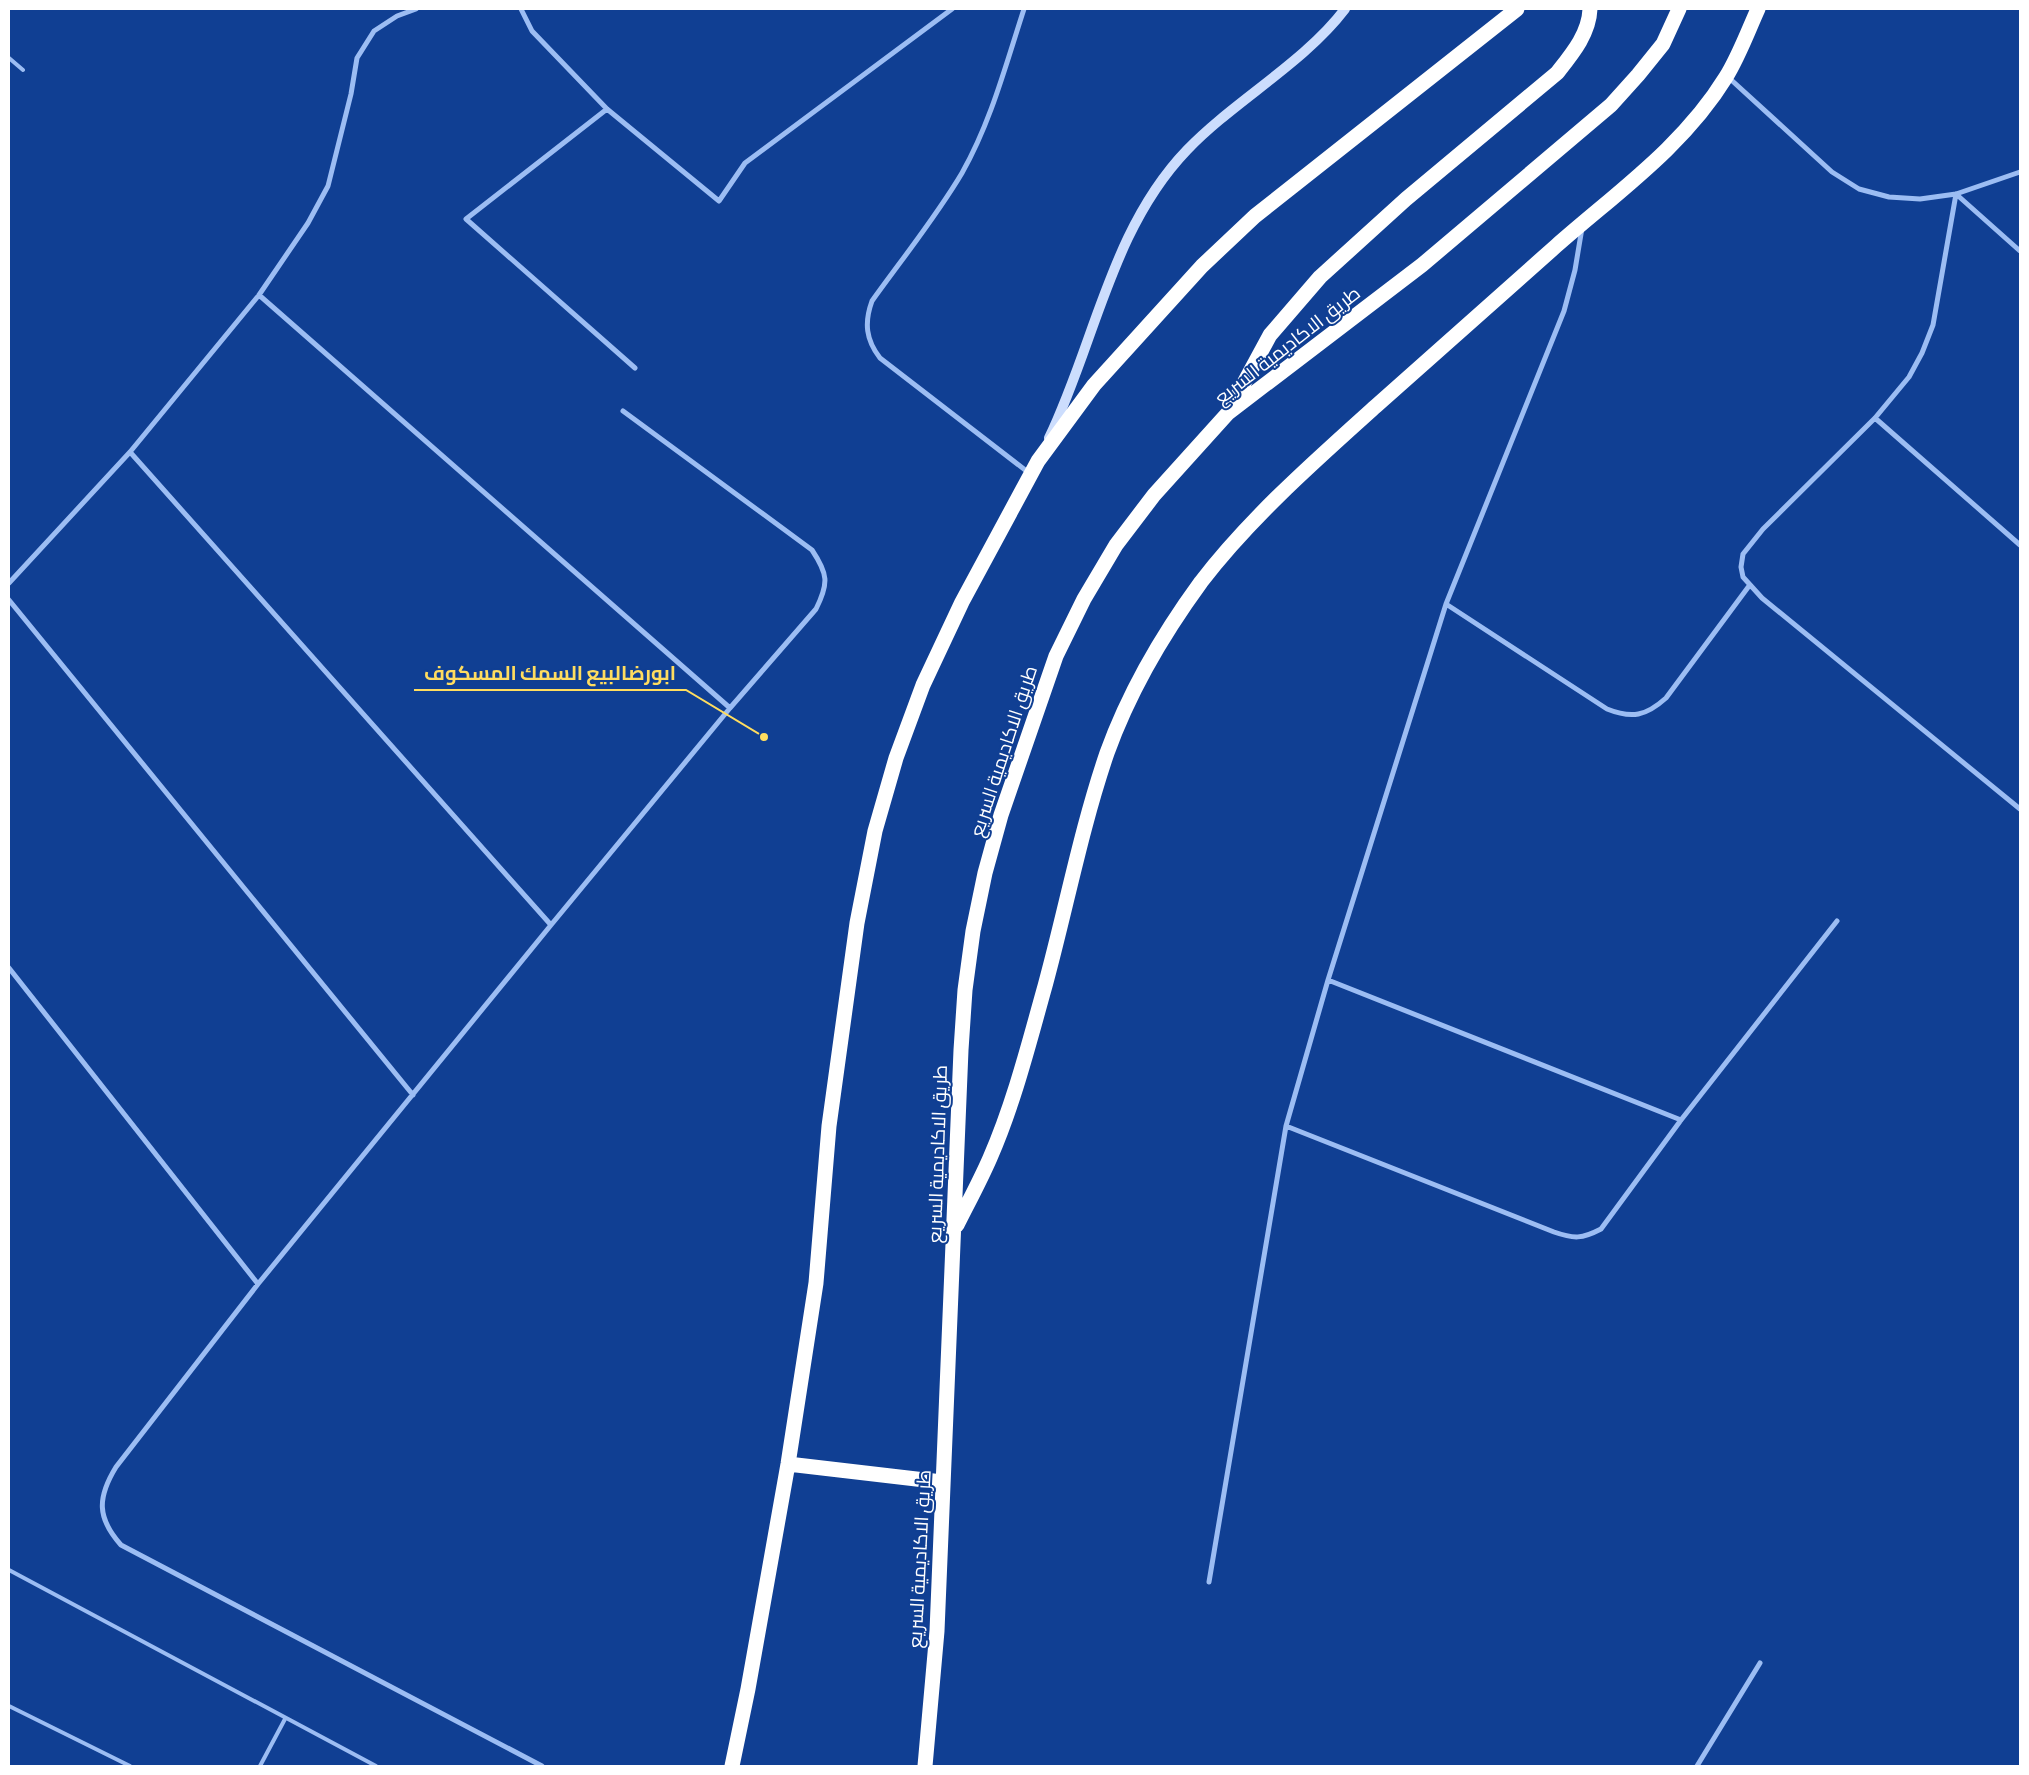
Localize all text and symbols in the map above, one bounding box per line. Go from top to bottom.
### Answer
street label: طريق الاكاديمية السريع [1210,282,1366,411]
callout: ابورضالبيع السمك المسكوف [414,655,686,690]
text: ابورضالبيع السمك المسكوف [424,662,676,687]
street label: طريق الاكاديمية السريع [966,663,1044,840]
street label: طريق الاكاديمية السريع [924,1064,954,1244]
street label: طريق الاكاديمية السريع [904,1469,938,1649]

